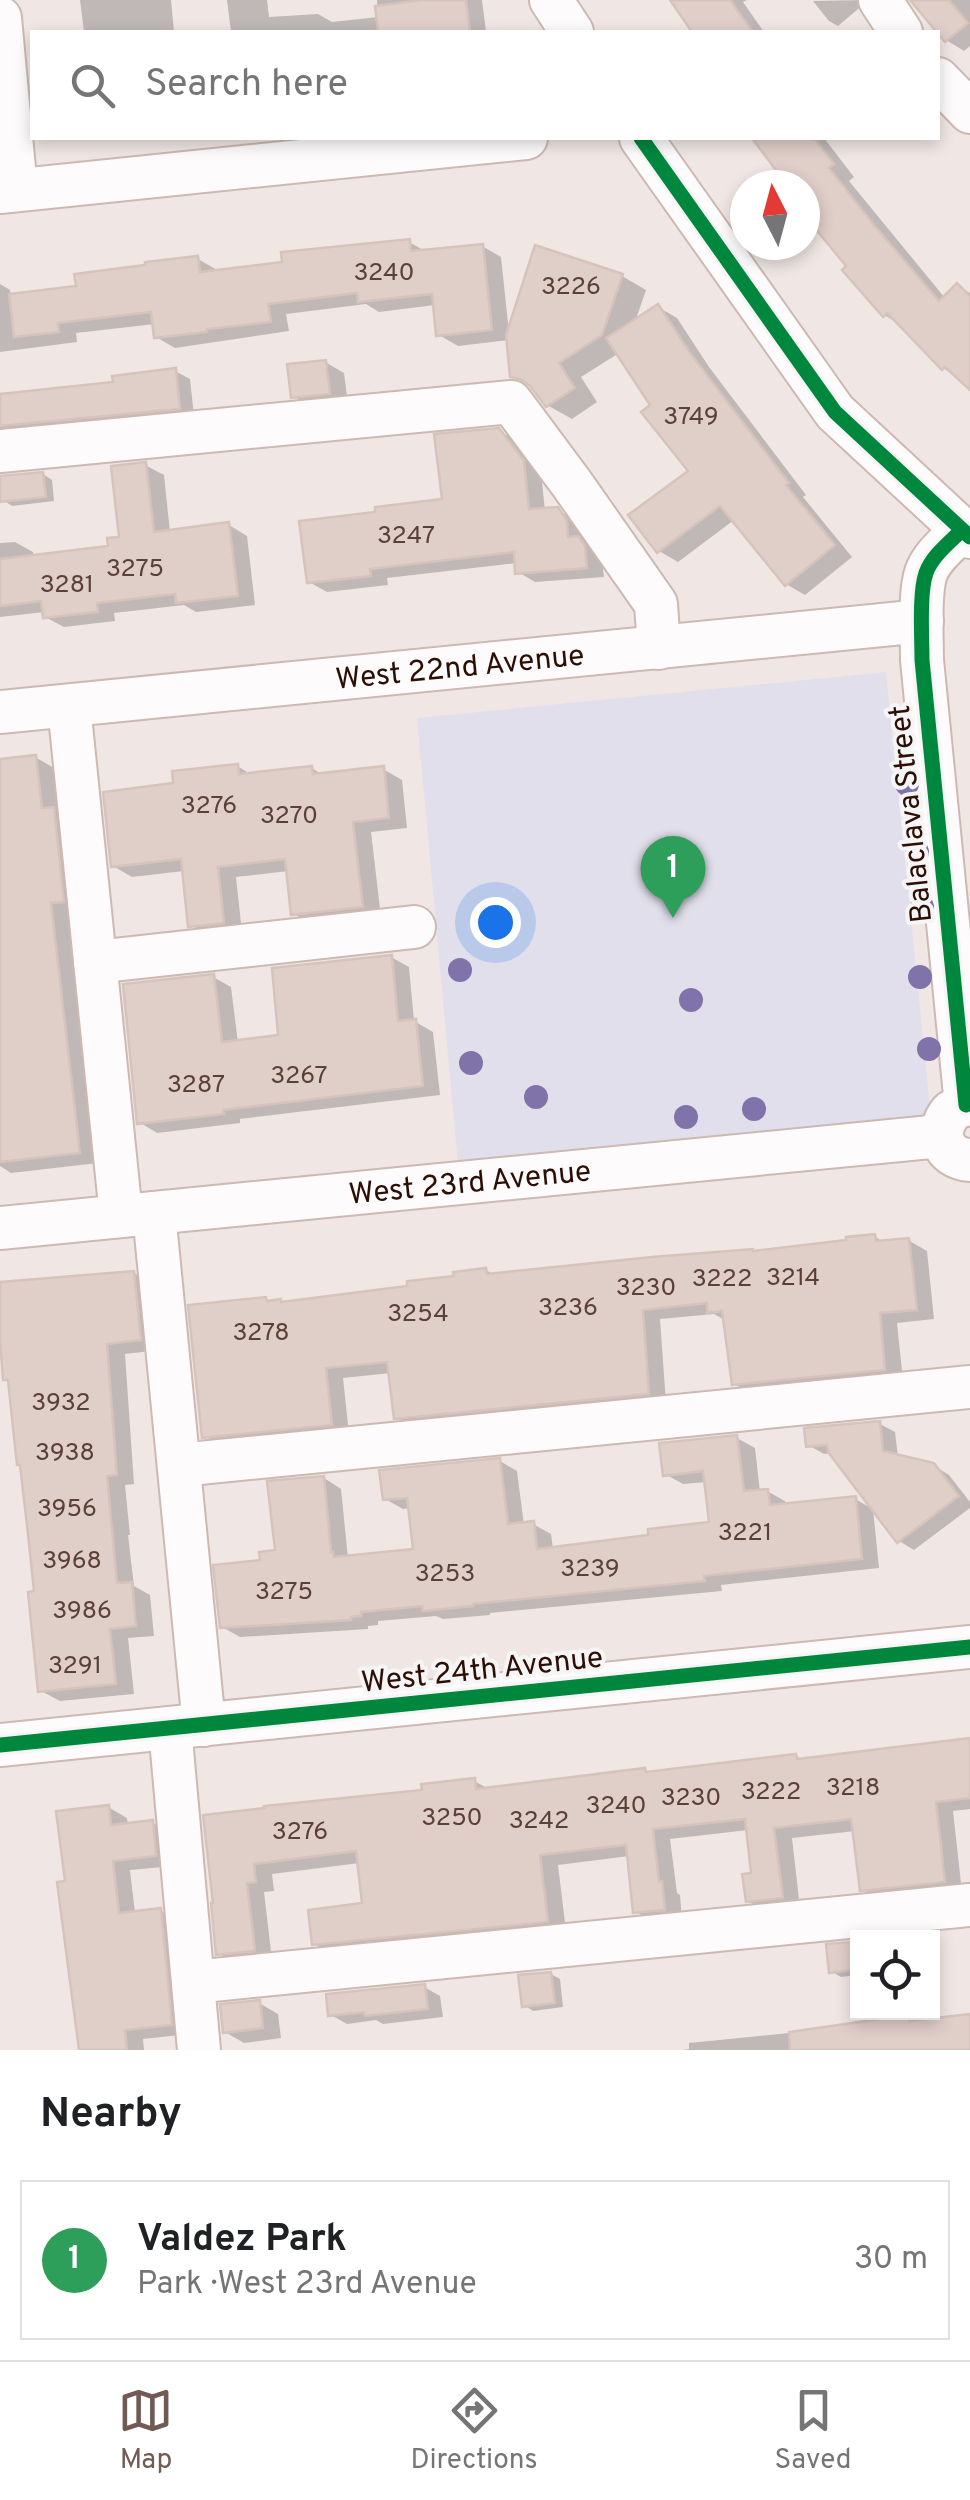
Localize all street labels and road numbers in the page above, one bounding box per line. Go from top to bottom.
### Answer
street label: West 22nd Avenue [334,638,586,700]
street label: Balaclava Street [883,703,942,924]
street label: West 23rd Avenue [347,1154,593,1215]
street label: West 24th Avenue [359,1640,605,1703]

